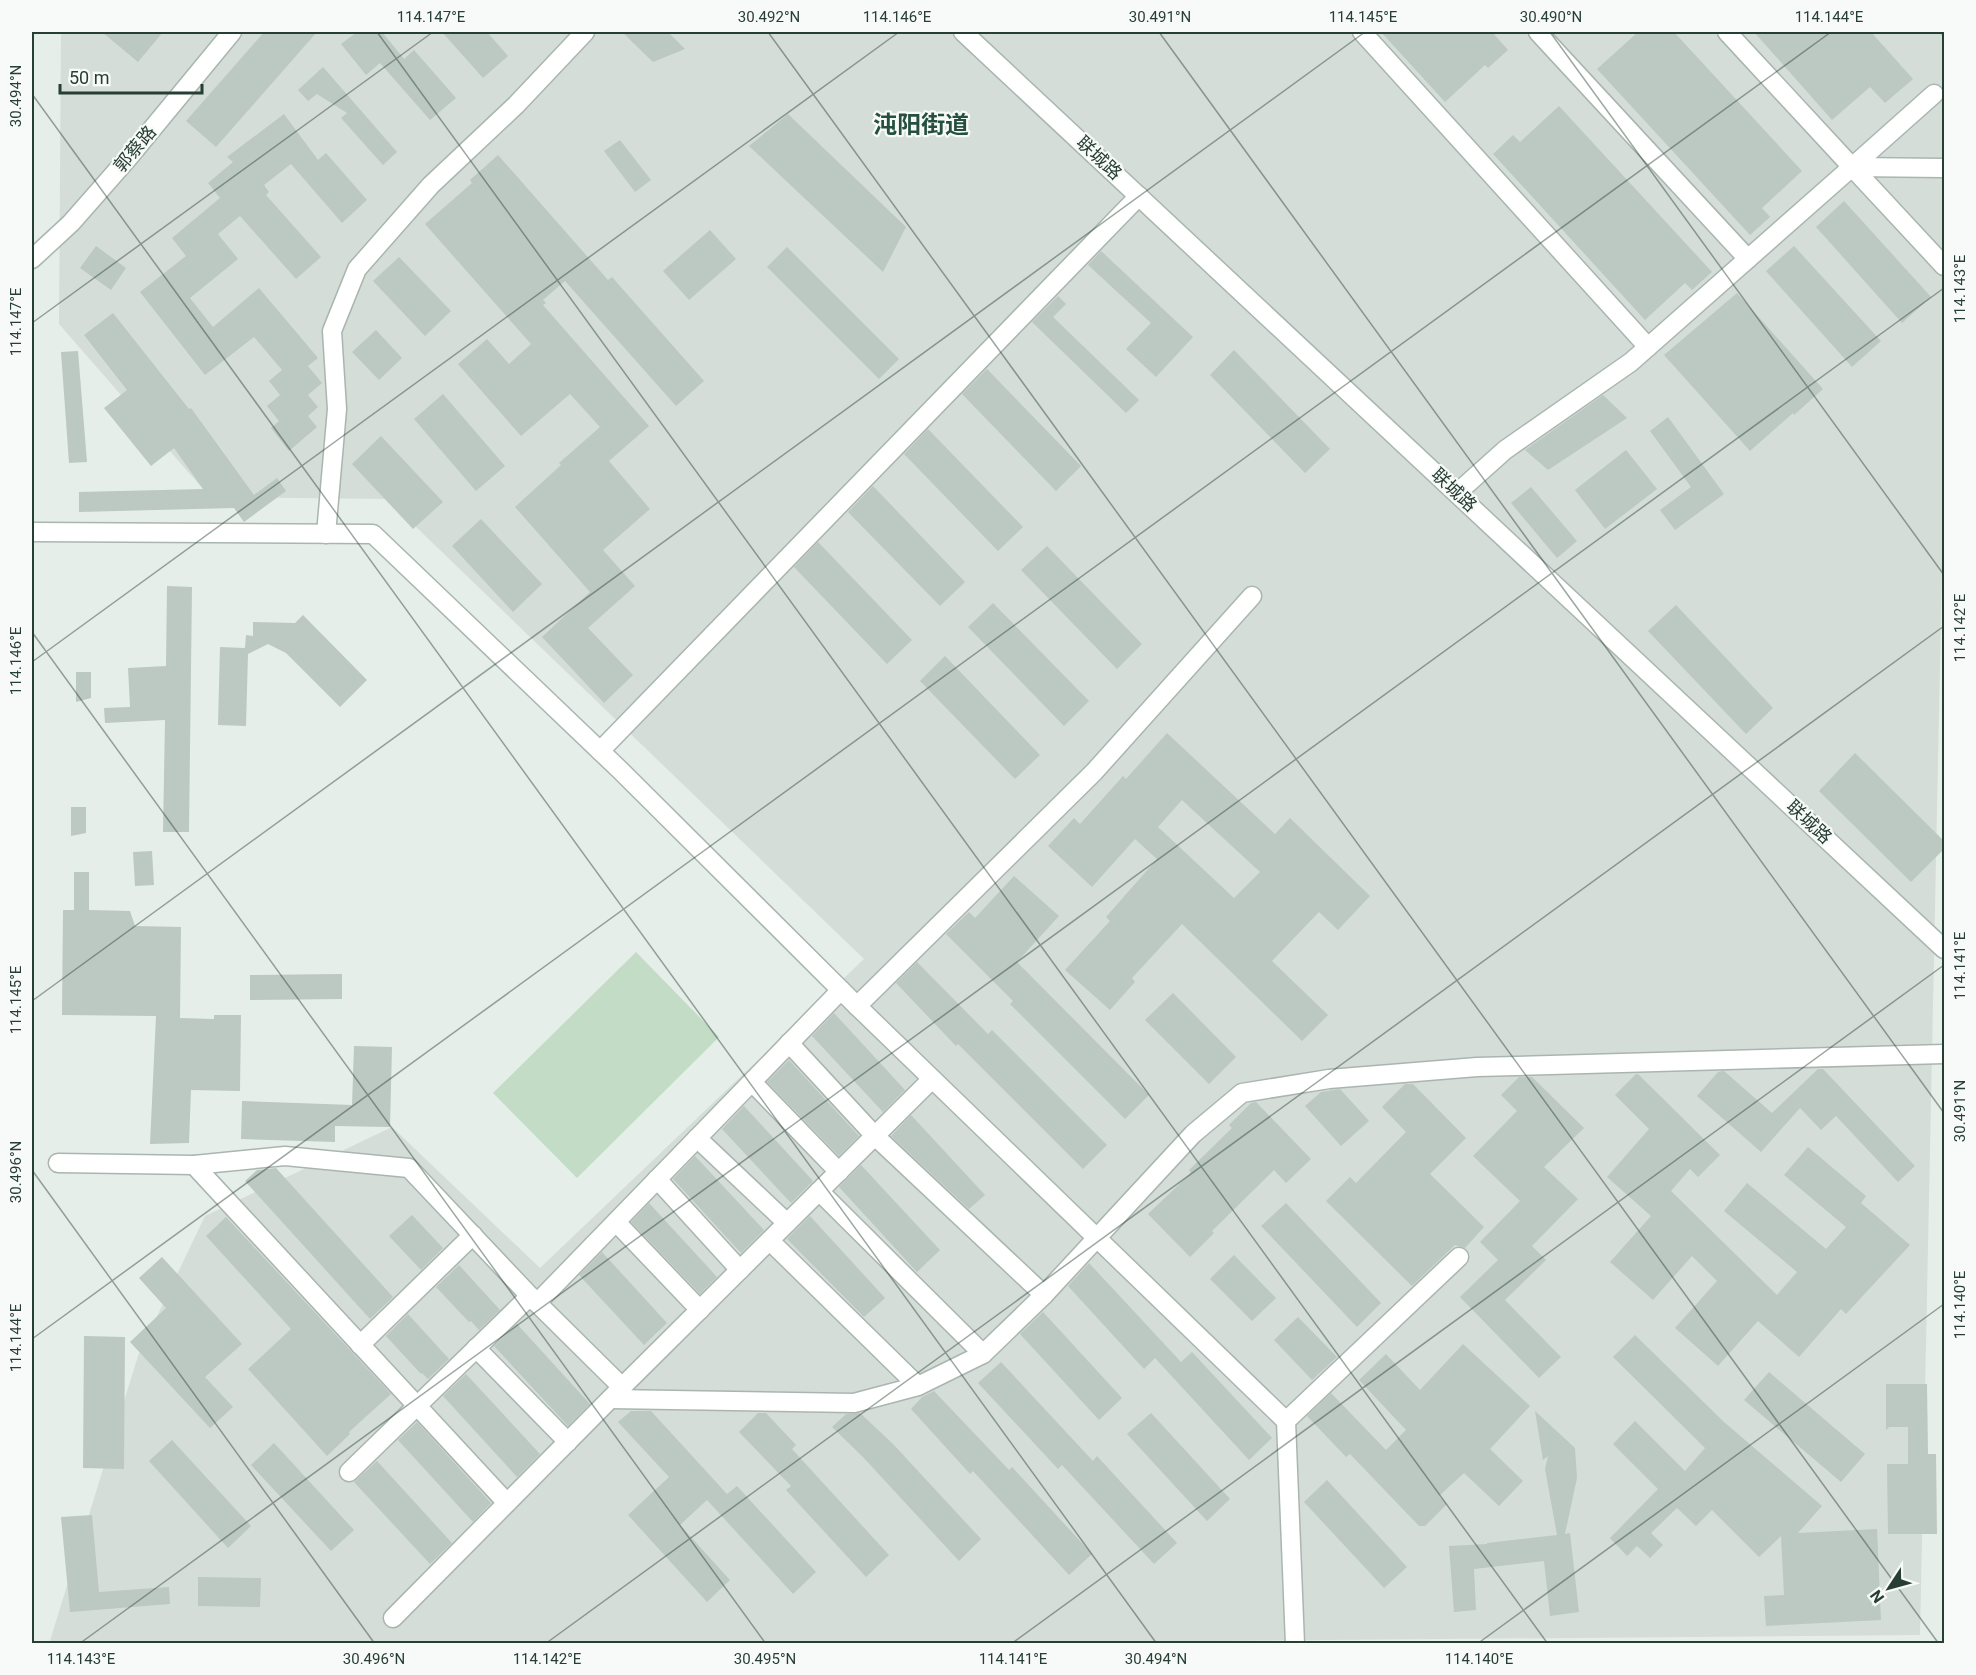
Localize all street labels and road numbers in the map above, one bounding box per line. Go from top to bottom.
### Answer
street label: 郭蔡路 [109,121,160,176]
street label: 联城路 [1072,132,1126,184]
street label: 联城路 [1427,464,1481,516]
street label: 联城路 [1782,796,1836,848]

